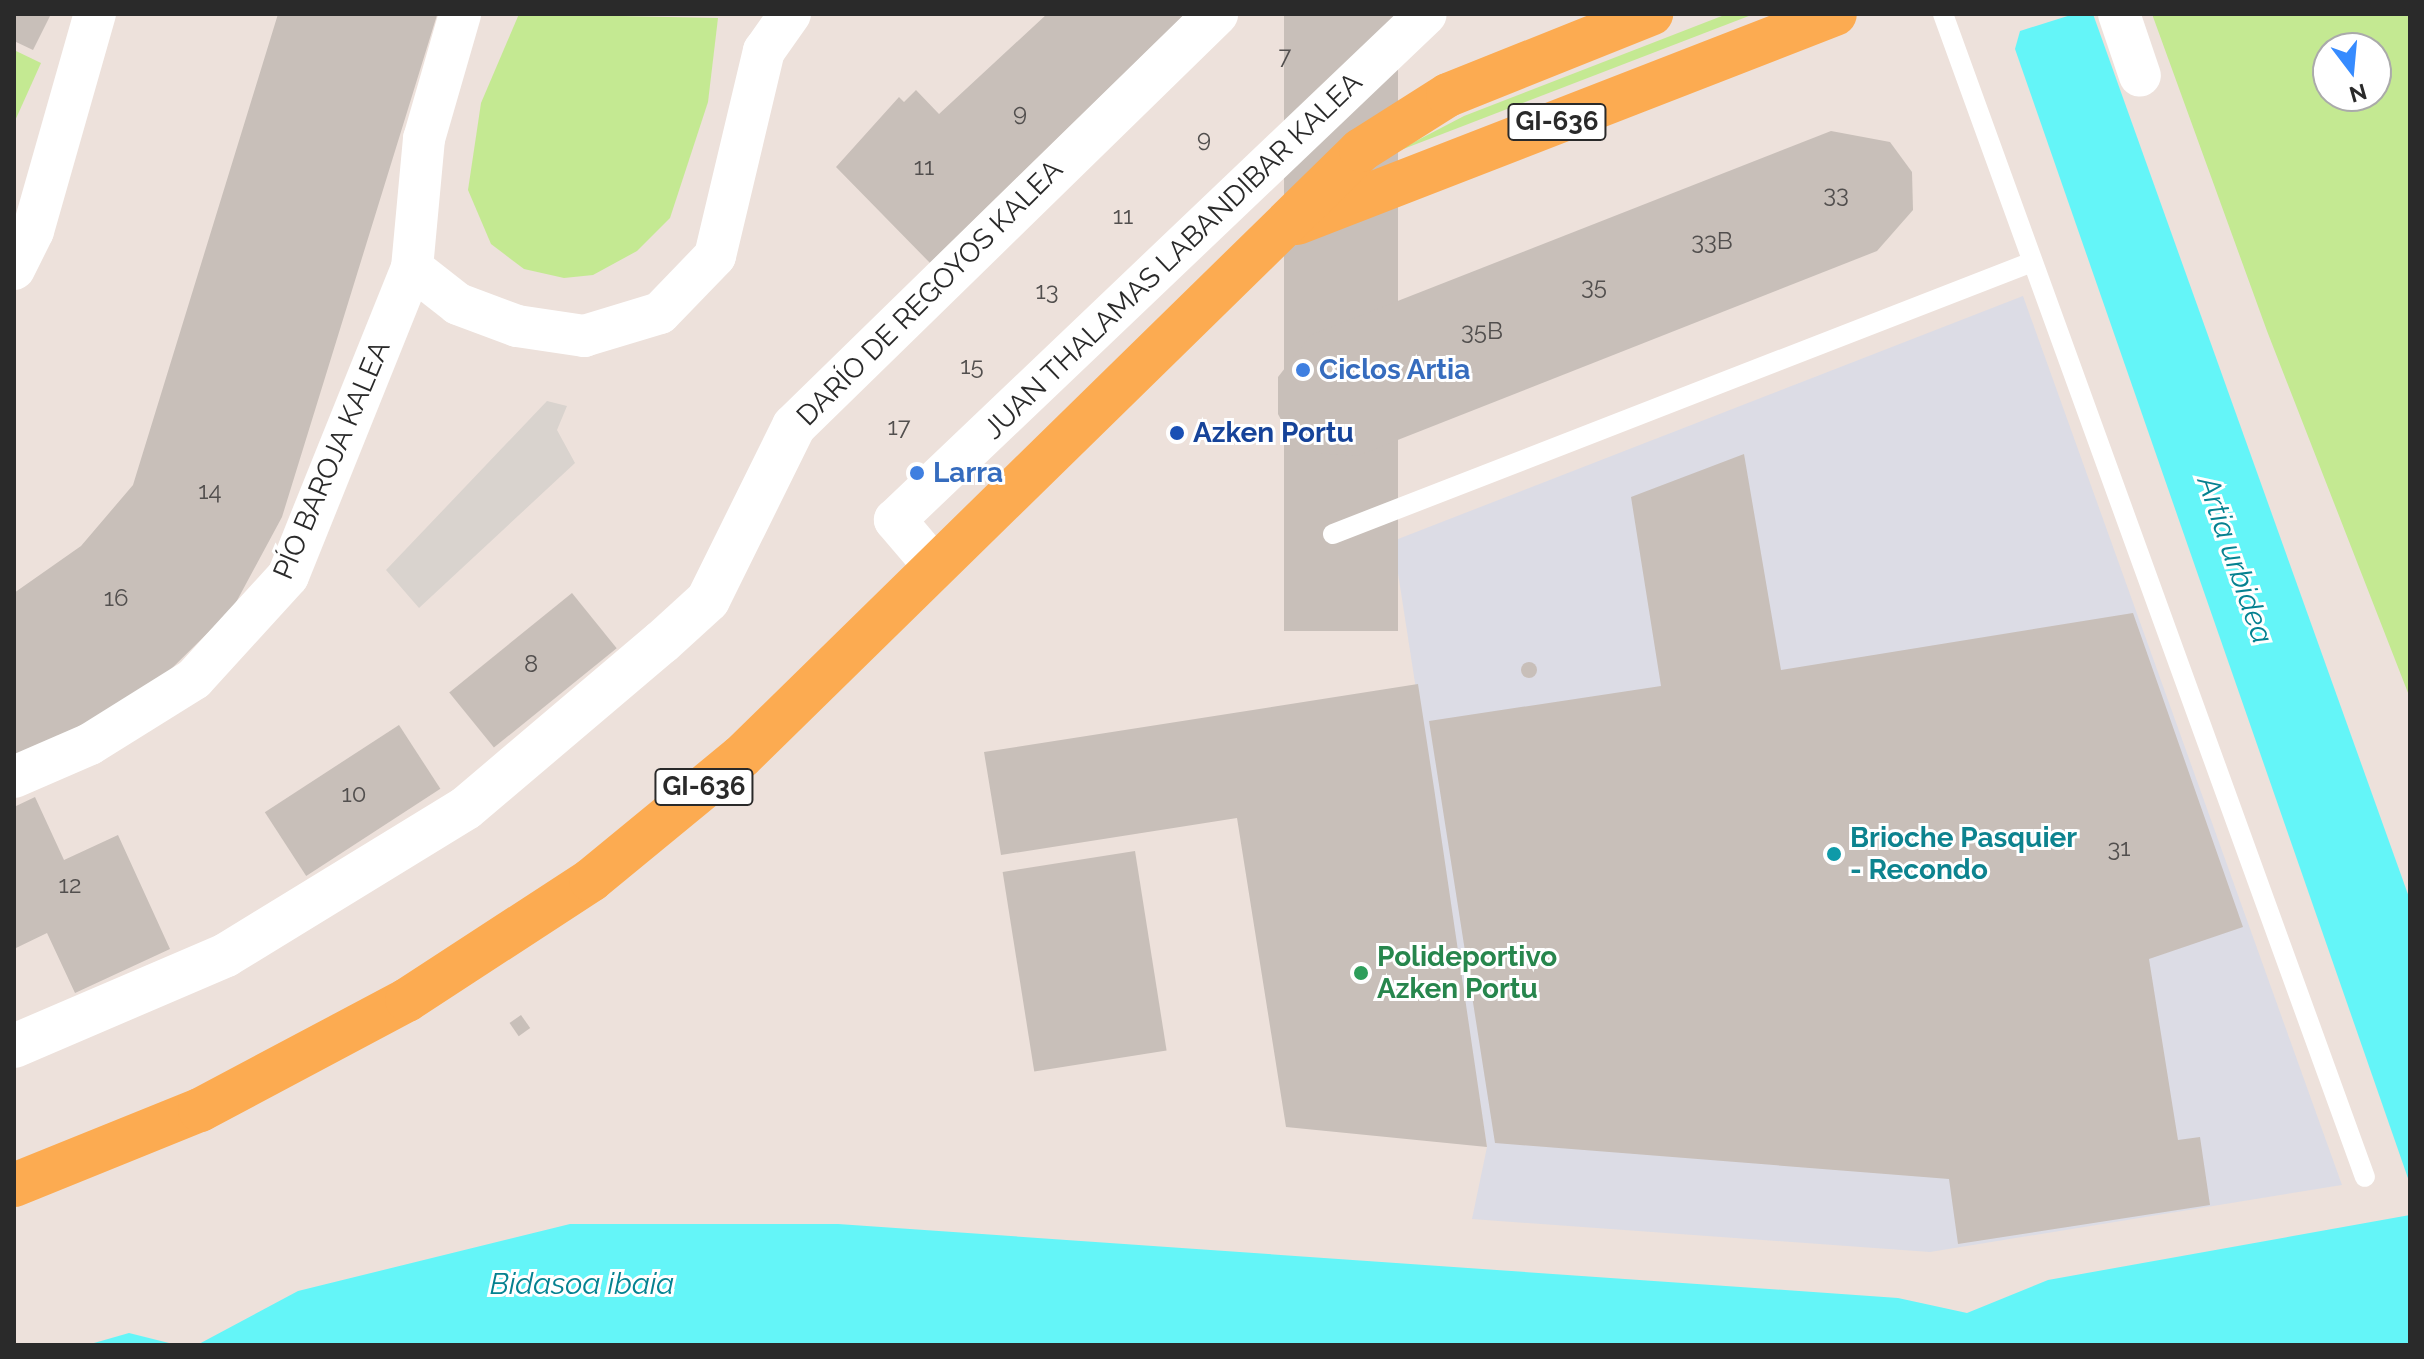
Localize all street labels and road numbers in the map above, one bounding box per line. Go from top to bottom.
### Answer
street label: JUAN THALAMAS LABANDIBAR KALEA [977,66,1369,446]
road number: GI-636 [1507,100,1607,144]
street label: DARÍO DE REGOYOS KALEA [790,153,1070,433]
street label: PÍO BAROJA KALEA [266,335,398,585]
road number: GI-636 [654,765,754,809]

